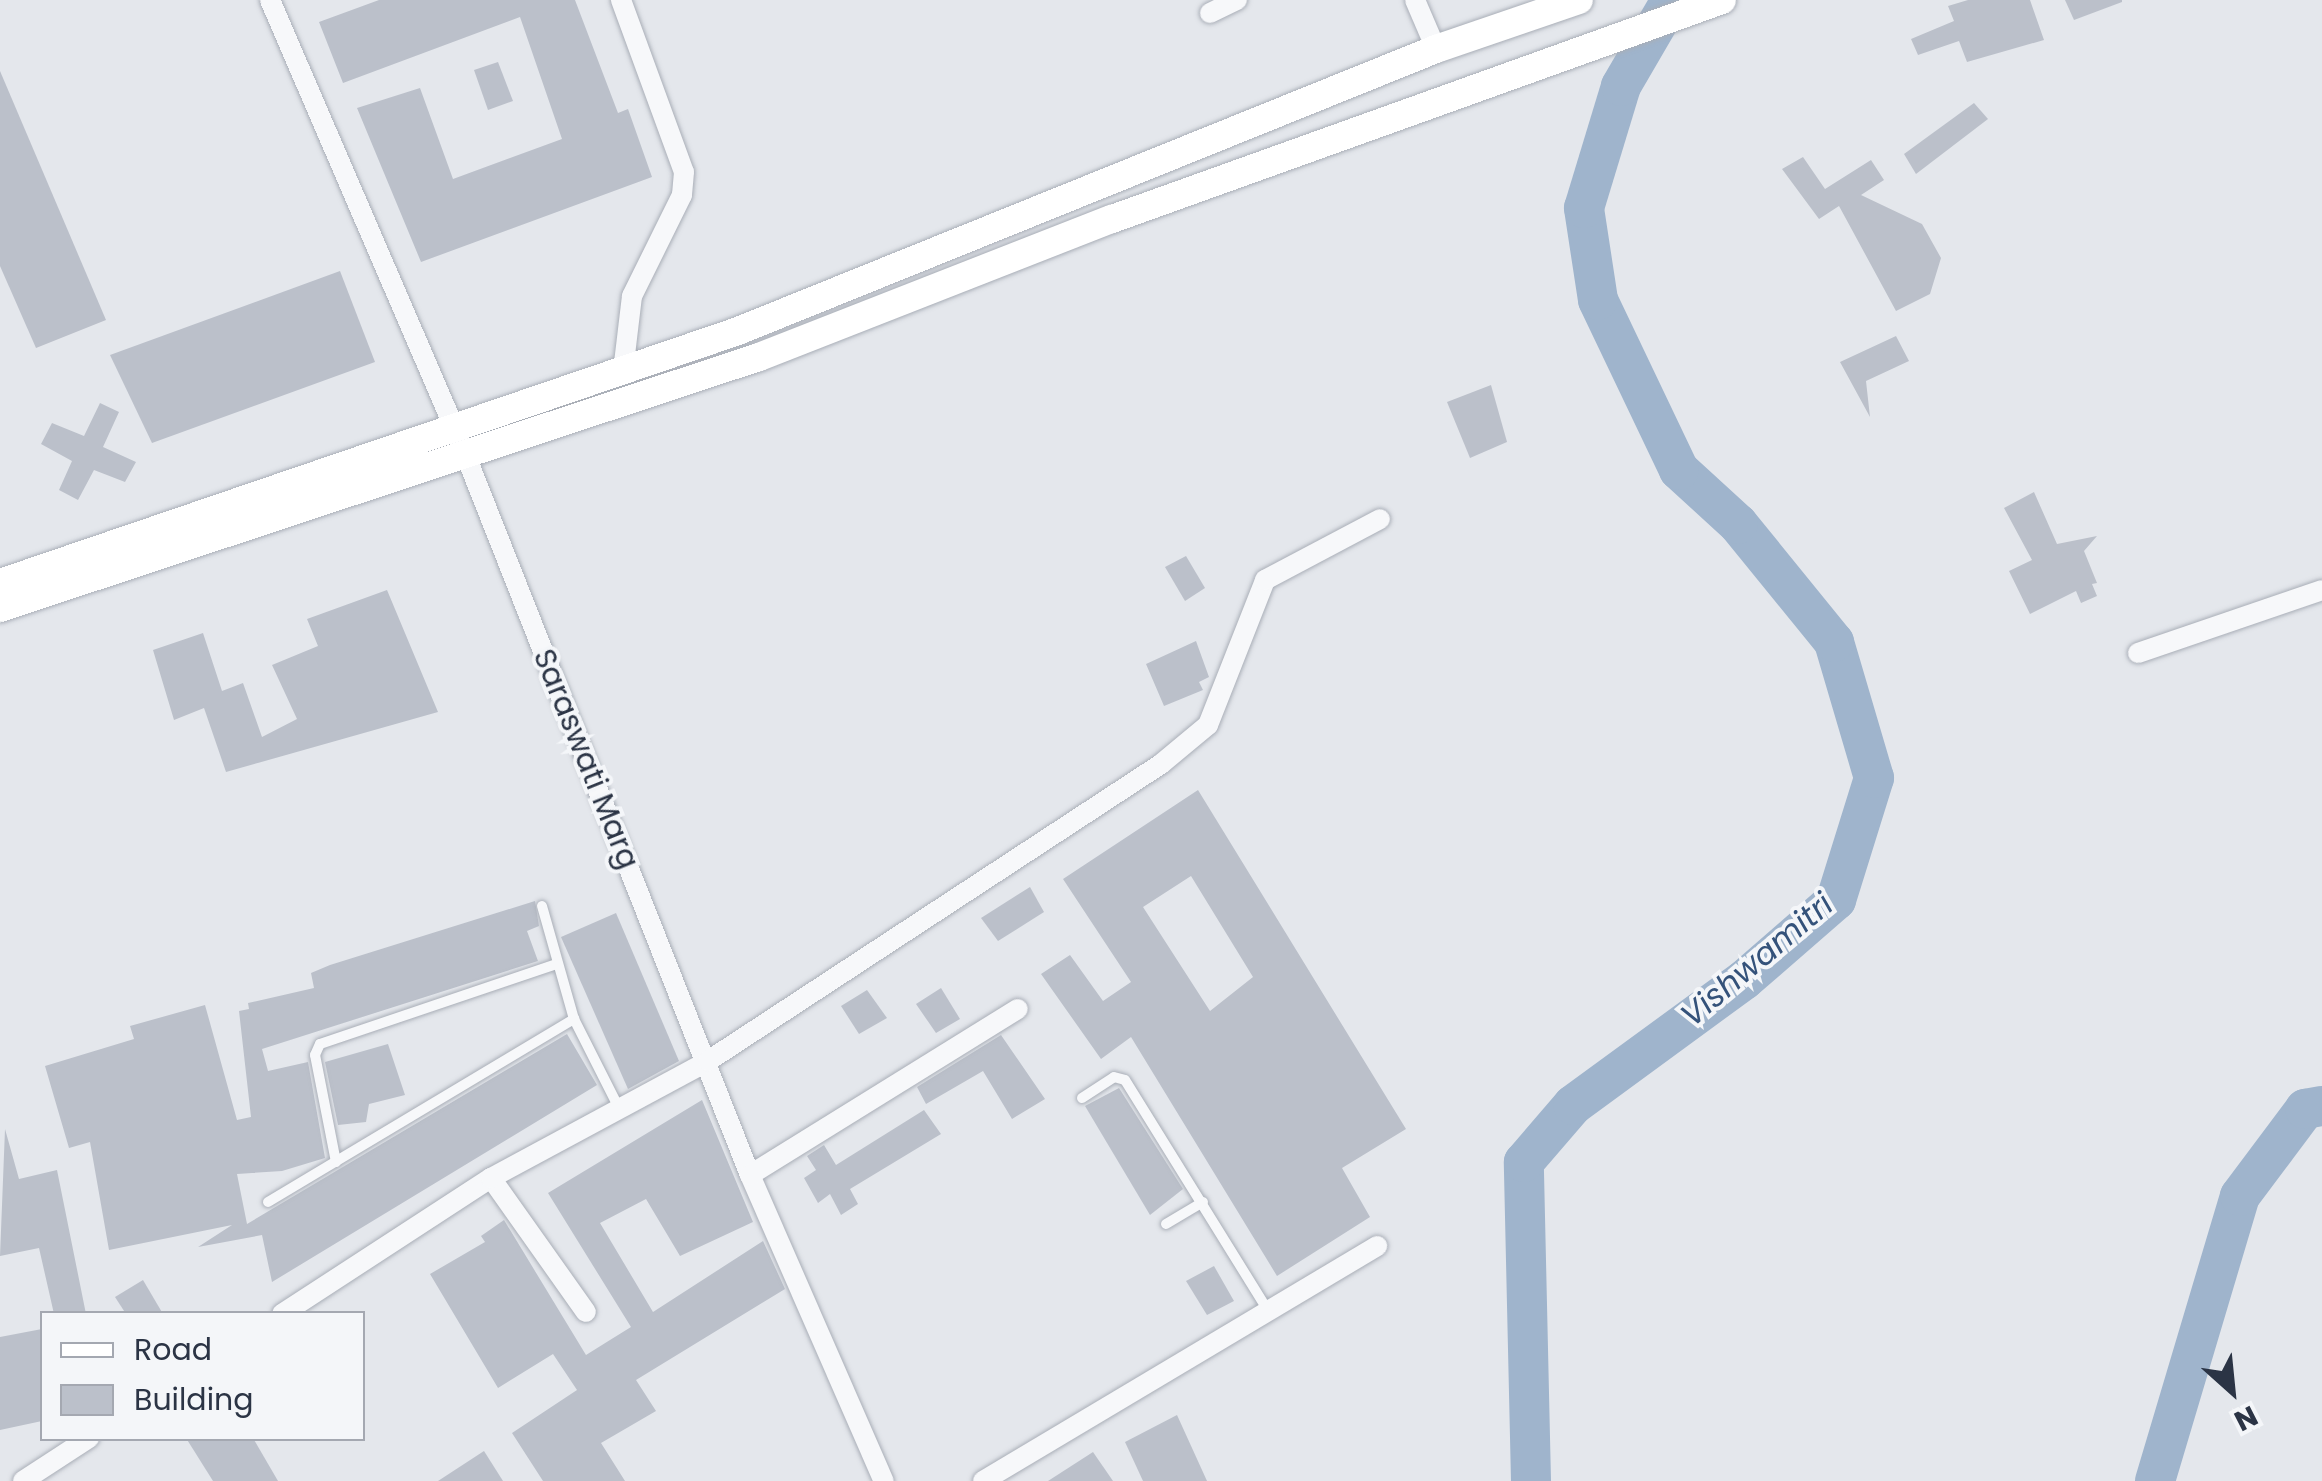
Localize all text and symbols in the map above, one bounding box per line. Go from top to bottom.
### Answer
street label: Saraswati Marg [526,644,646,874]
water label: Vishwamitri [1673,885,1841,1035]
legend [40,1311,365,1441]
text: Road [134,1328,212,1371]
north arrow [2182,1341,2282,1441]
text: Building [134,1378,254,1421]
text: N [2228,1396,2264,1440]

